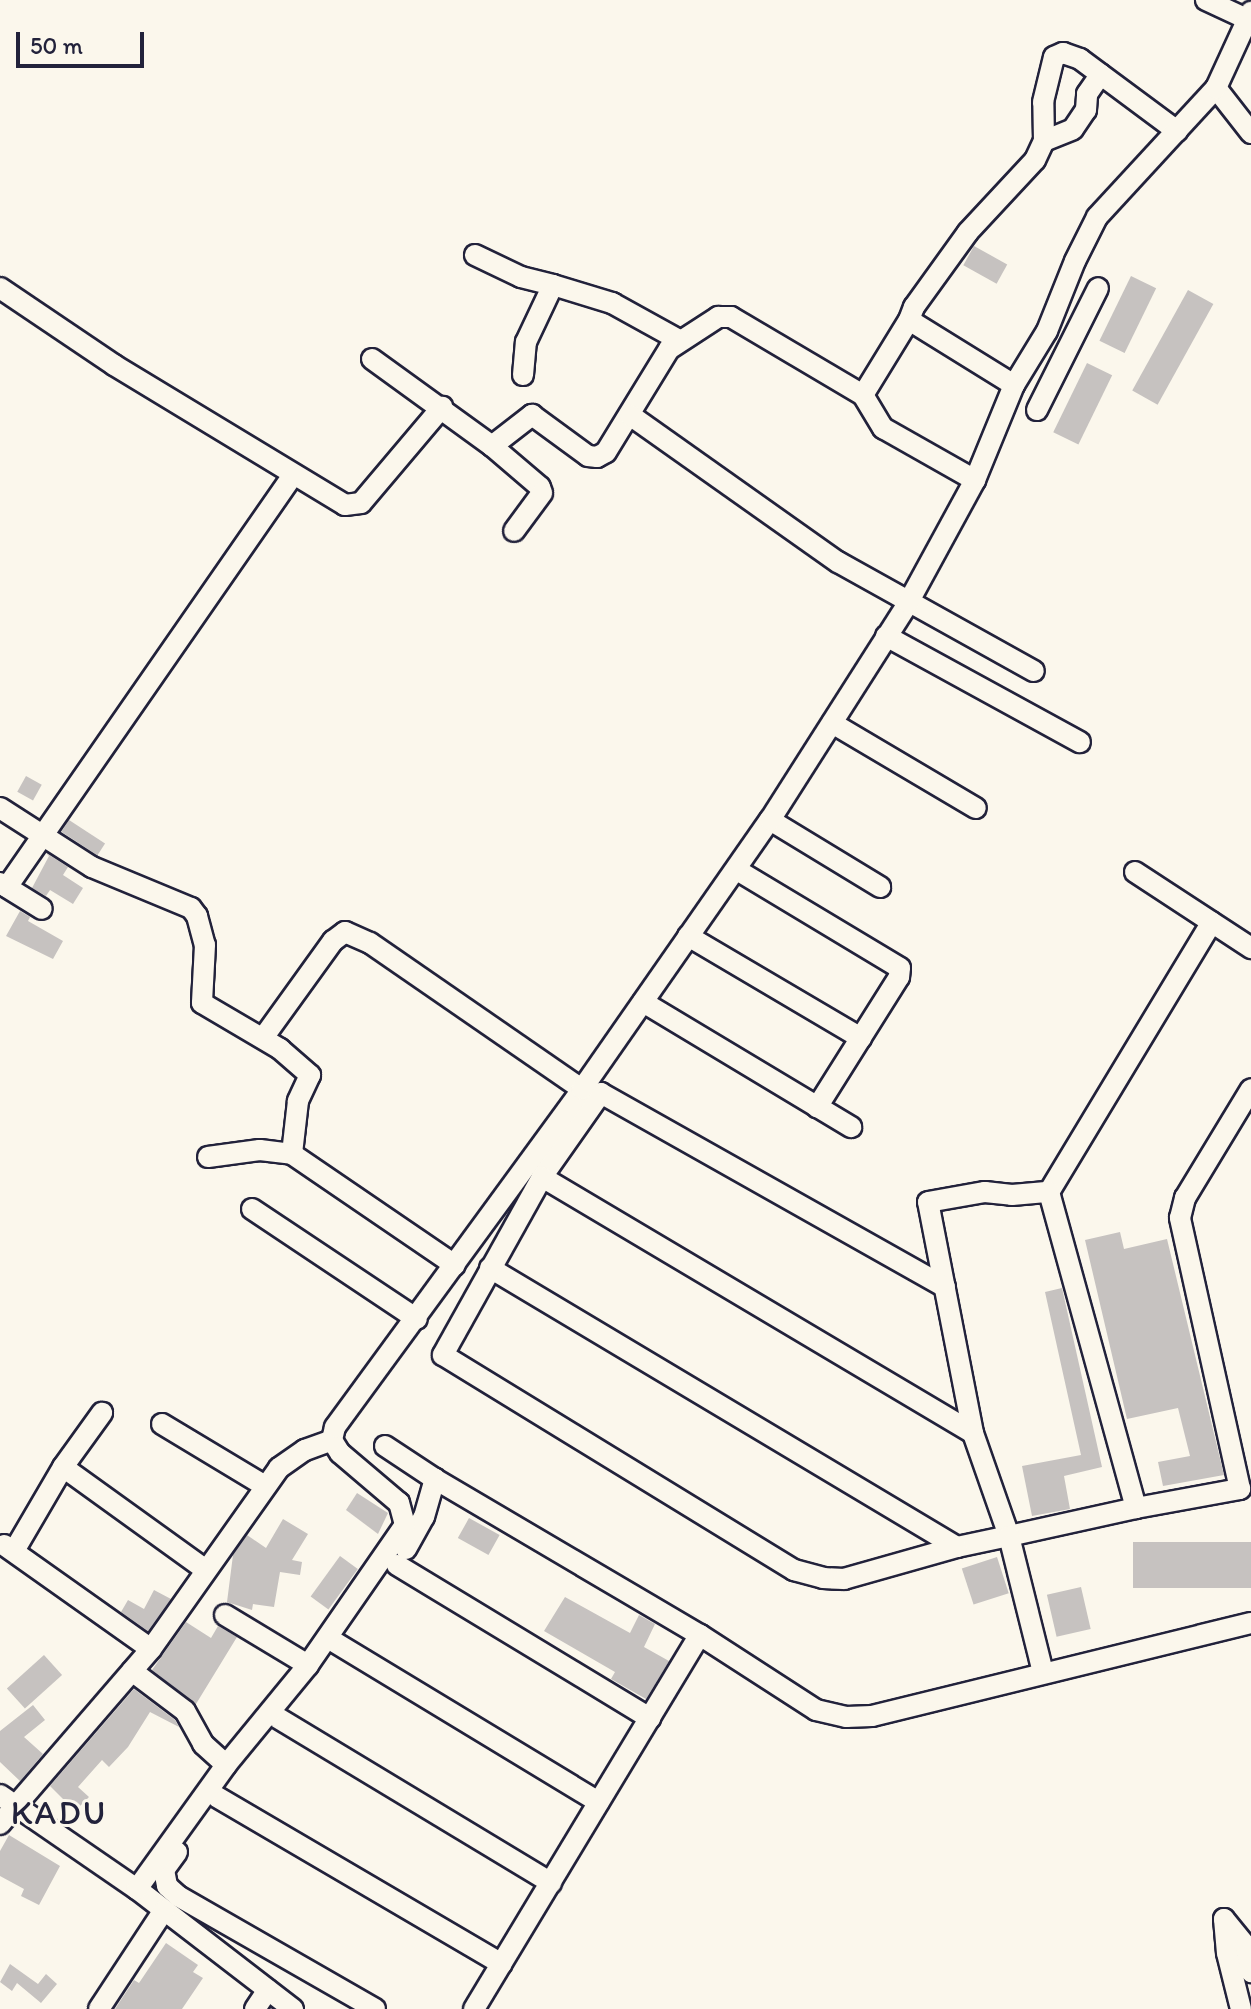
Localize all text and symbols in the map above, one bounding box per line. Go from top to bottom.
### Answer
scale bar [20,16,148,66]
text: 50 m [30,31,83,60]
district label: KADU [11,1793,107,1833]

